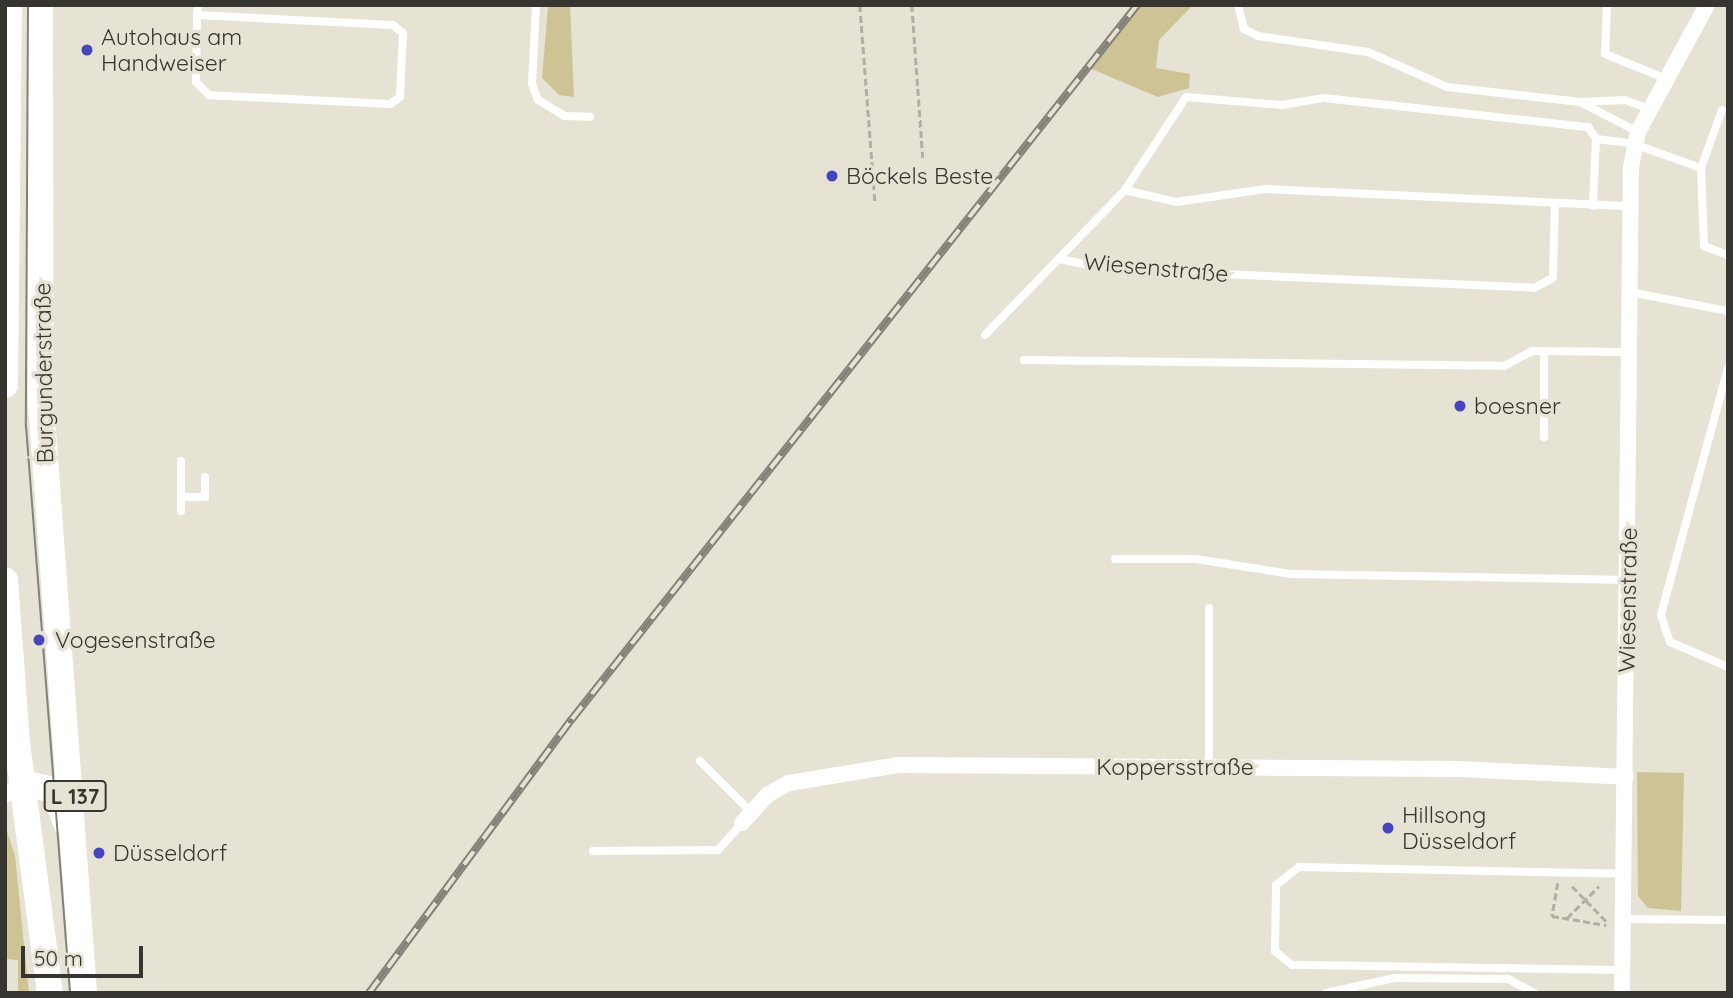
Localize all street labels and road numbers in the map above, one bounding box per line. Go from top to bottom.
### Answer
street label: Wiesenstraße [1082,248,1230,288]
street label: Burgunderstraße [29,282,59,464]
street label: Wiesenstraße [1613,527,1643,673]
street label: Koppersstraße [1096,753,1254,781]
road number: L 137 [43,778,106,814]

